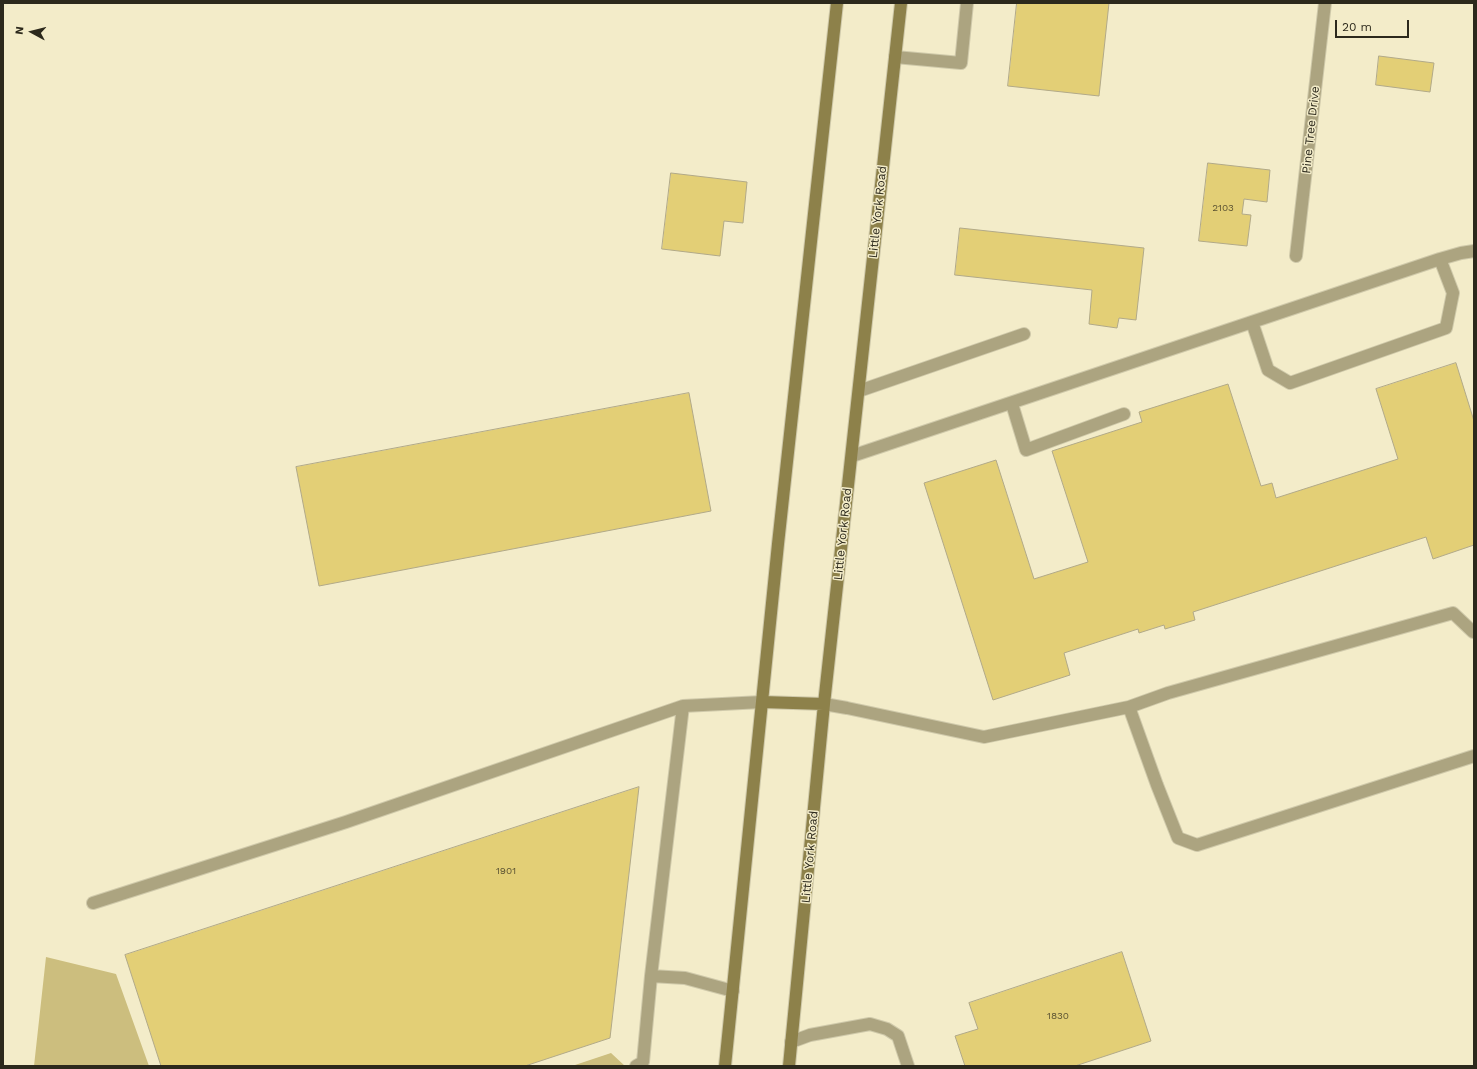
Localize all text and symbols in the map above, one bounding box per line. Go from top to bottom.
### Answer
north arrow [12,12,52,52]
scale bar [1337,12,1411,38]
text: 20 m [1342,20,1372,34]
text: N [13,26,27,35]
street label: Pine Tree Drive [1299,86,1323,174]
street label: Little York Road [866,165,890,259]
house number: 2103 [1212,202,1234,214]
street label: Little York Road [831,487,855,581]
street label: Little York Road [799,810,821,904]
house number: 1901 [496,865,516,877]
house number: 1830 [1047,1010,1069,1022]

